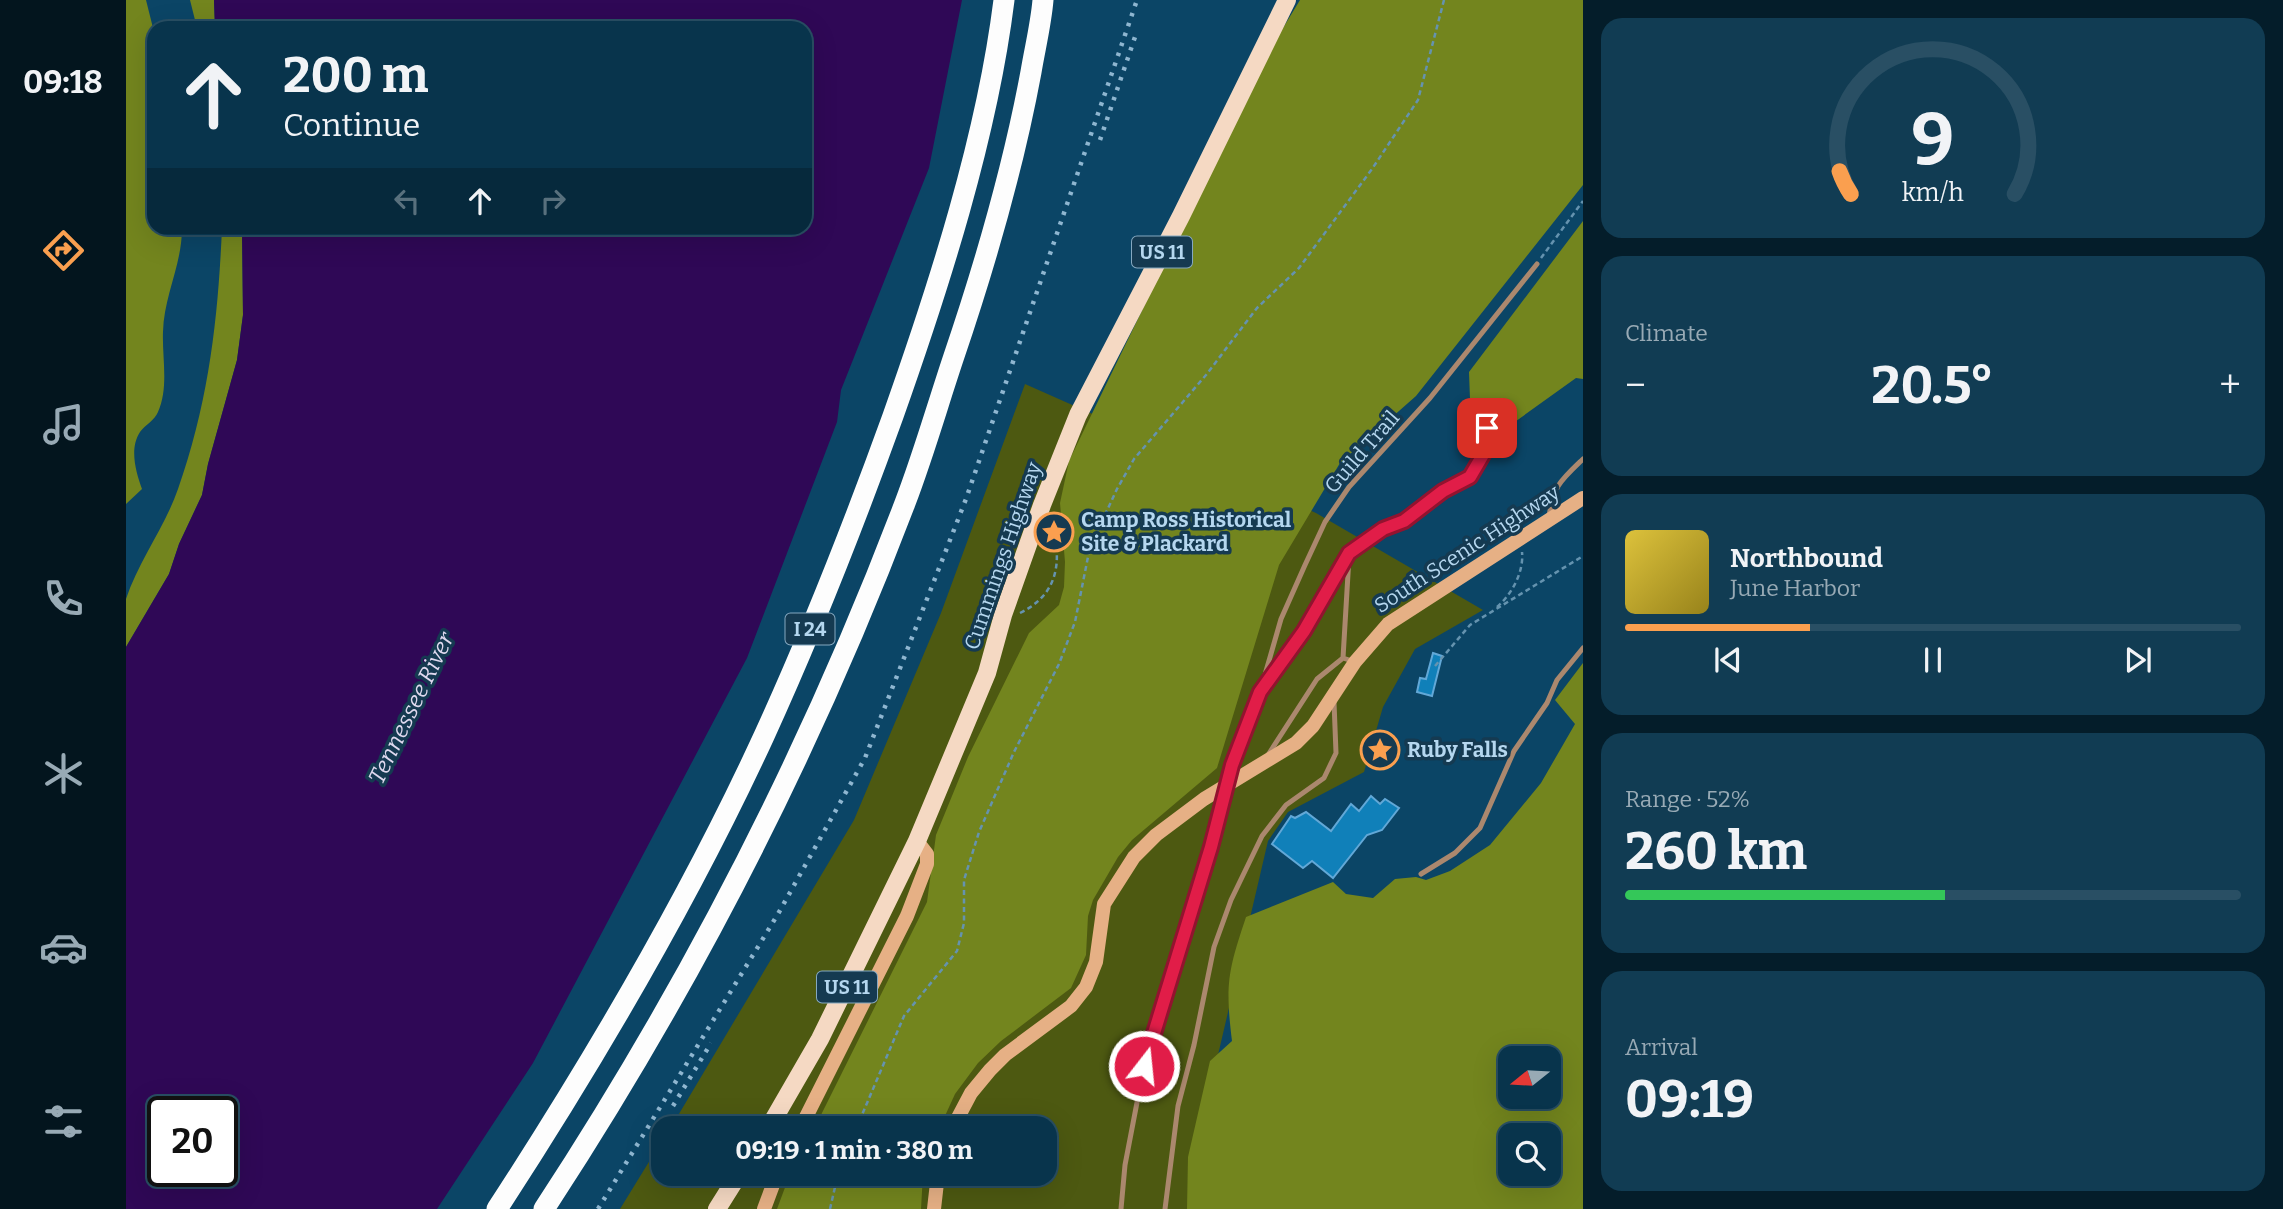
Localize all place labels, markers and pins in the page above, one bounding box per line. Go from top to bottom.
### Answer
pin [1457,398,1517,458]
place label: Camp Ross Historical Site & Plackard [1081,507,1292,557]
place icon: Camp Ross Historical Site & Plackard [1033,511,1075,553]
place icon: Ruby Falls [1359,729,1401,771]
place label: Ruby Falls [1407,737,1508,763]

